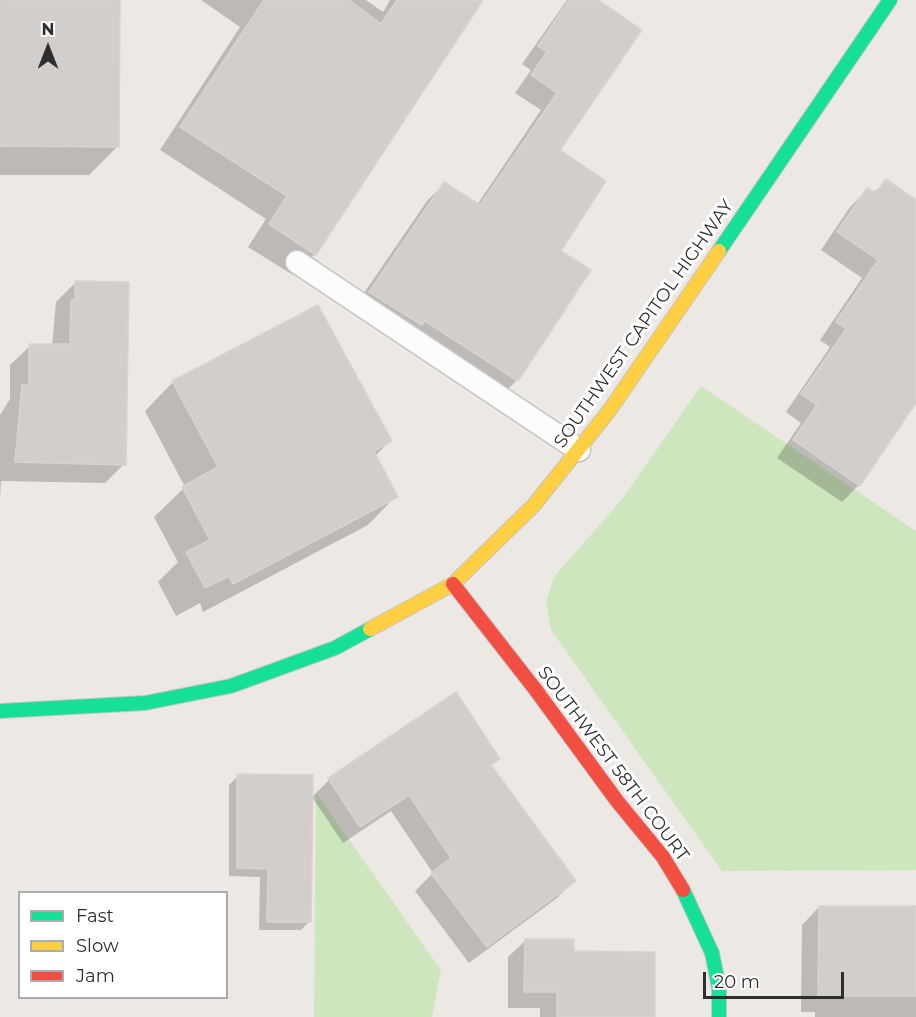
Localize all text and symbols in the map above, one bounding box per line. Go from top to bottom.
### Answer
north arrow [18,18,78,78]
text: N [42,20,54,39]
street label: SOUTHWEST CAPITOL HIGHWAY [550,196,738,452]
street label: SOUTHWEST 58TH COURT [533,662,693,866]
legend [18,891,228,999]
text: Fast [76,905,114,927]
text: Slow [76,935,119,957]
scale bar [706,960,847,998]
text: Jam [76,965,115,987]
text: 20 m [714,971,760,993]

